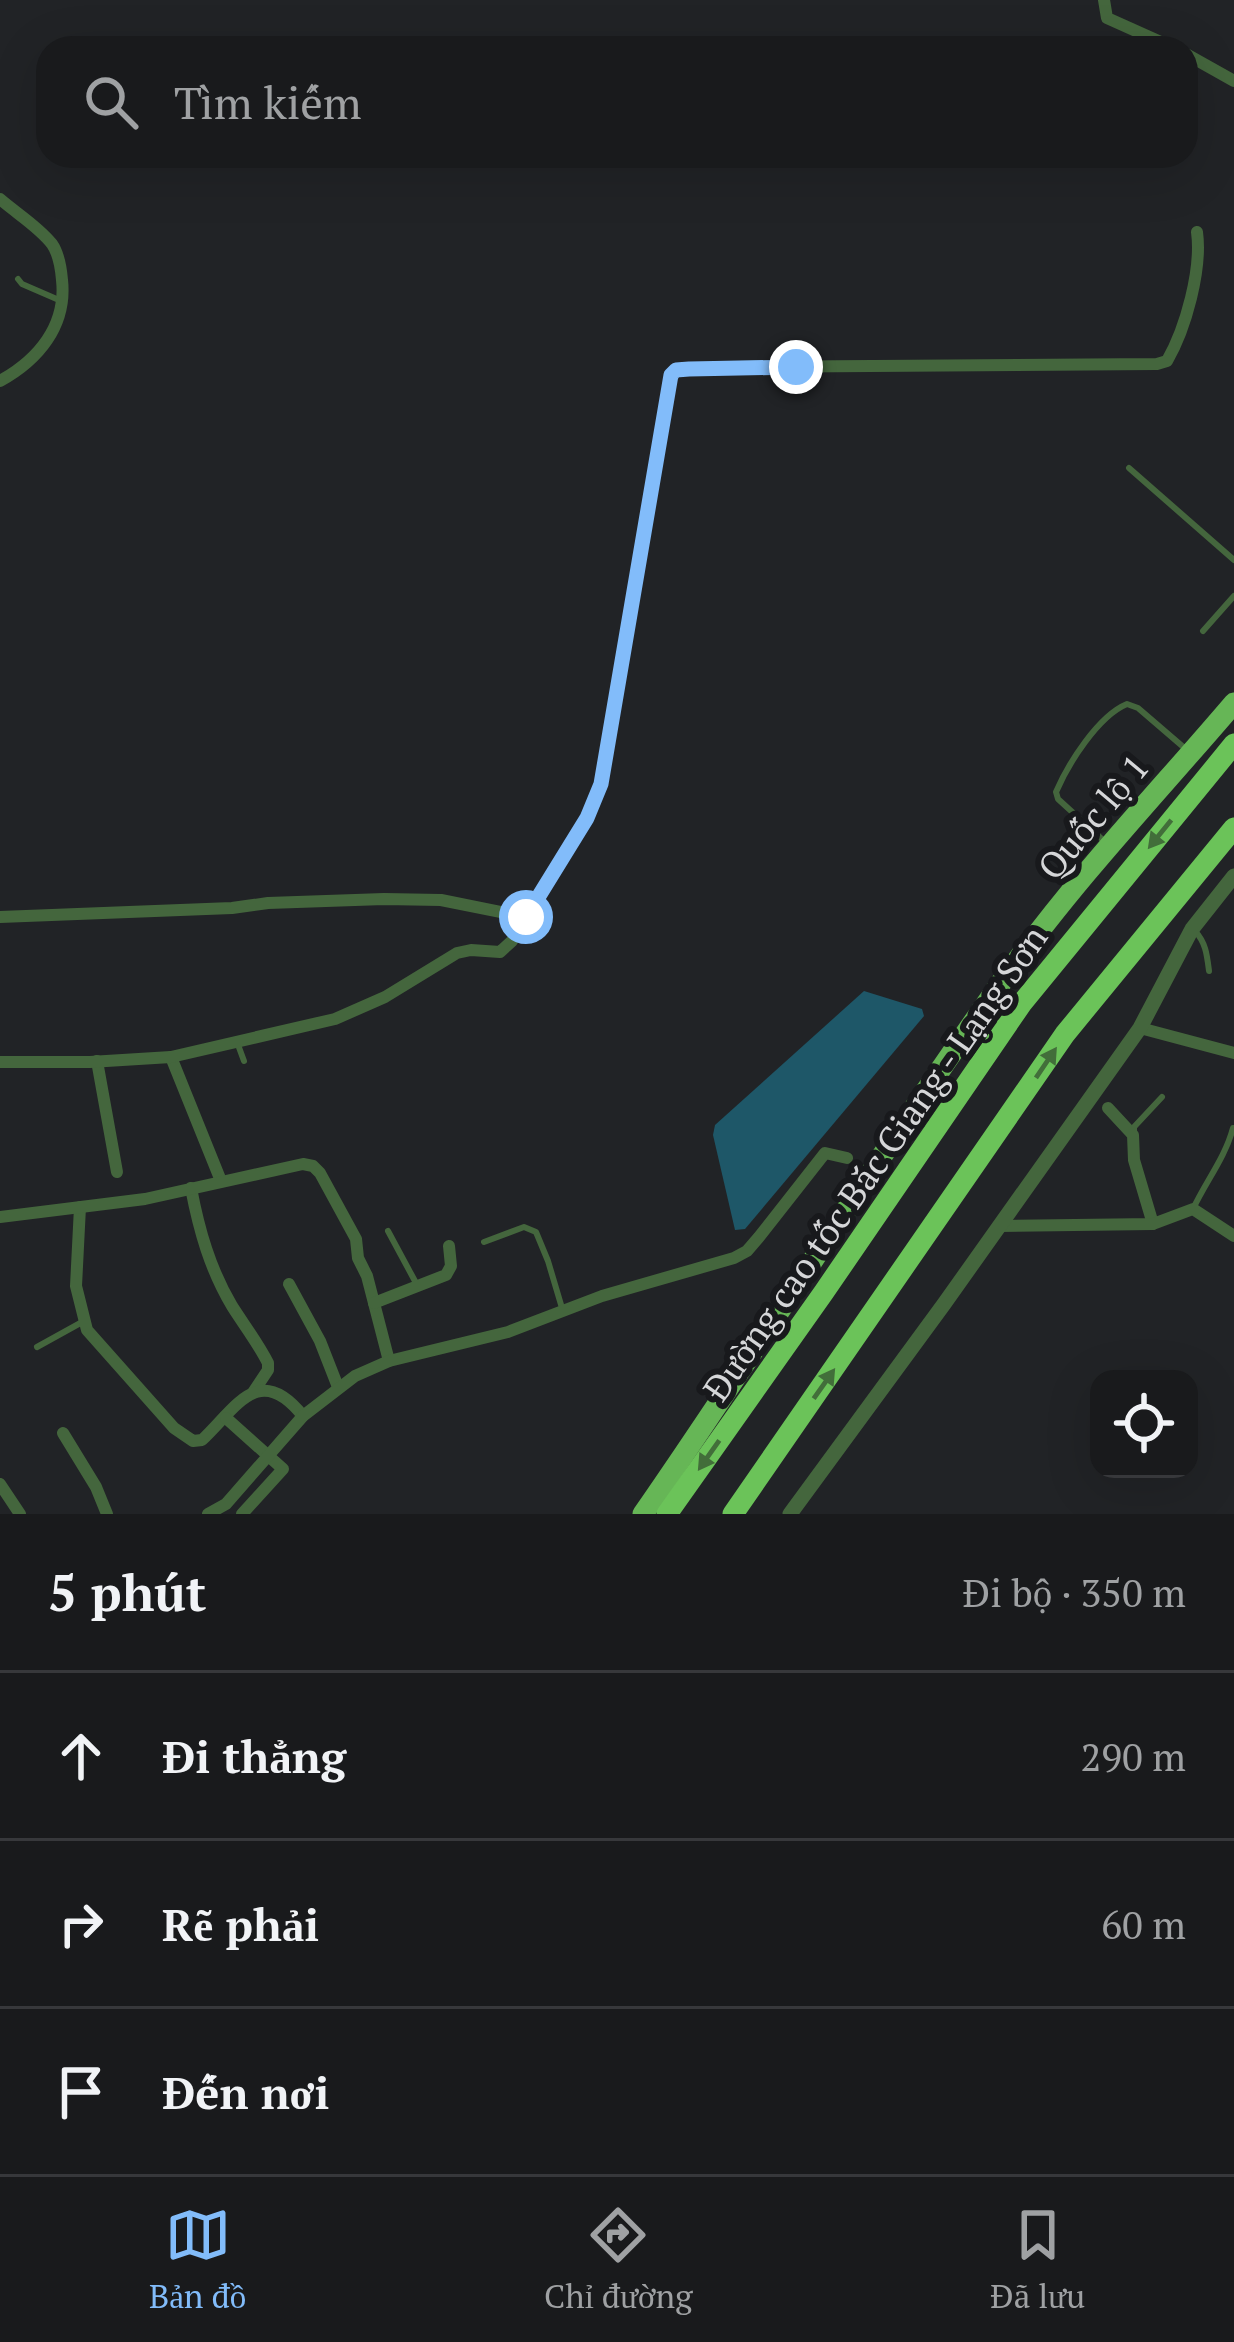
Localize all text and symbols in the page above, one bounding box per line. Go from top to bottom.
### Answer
search box [36,36,1198,168]
icon: search [78,69,144,135]
text: Tìm kiếm [174,72,362,132]
route end [769,340,823,394]
street label: Quốc lộ 1 [1027,744,1159,889]
one-way arrow [1148,818,1173,849]
route start [499,890,553,944]
street label: Đường cao tốc Bắc Giang - Lạng Sơn [692,916,1057,1410]
one-way arrow [1034,1047,1057,1079]
one-way arrow [812,1368,836,1400]
map controls [1090,1370,1198,1478]
button: locate [1090,1370,1198,1478]
one-way arrow [698,1439,721,1471]
text: 5 phút [48,1558,206,1626]
text: Đi bộ · 350 m [963,1566,1186,1618]
icon: ahead [48,1723,114,1789]
text: Đi thẳng [162,1726,346,1786]
text: 290 m [1081,1730,1186,1782]
icon: right [48,1891,114,1957]
text: Rẽ phải [162,1894,319,1954]
text: 60 m [1101,1898,1186,1950]
icon: arrive [48,2059,114,2125]
text: Đến nơi [162,2062,329,2122]
tab: Bản đồ [149,2202,246,2317]
tab: Chỉ đường [544,2202,692,2317]
tab: Đã lưu [990,2202,1085,2317]

